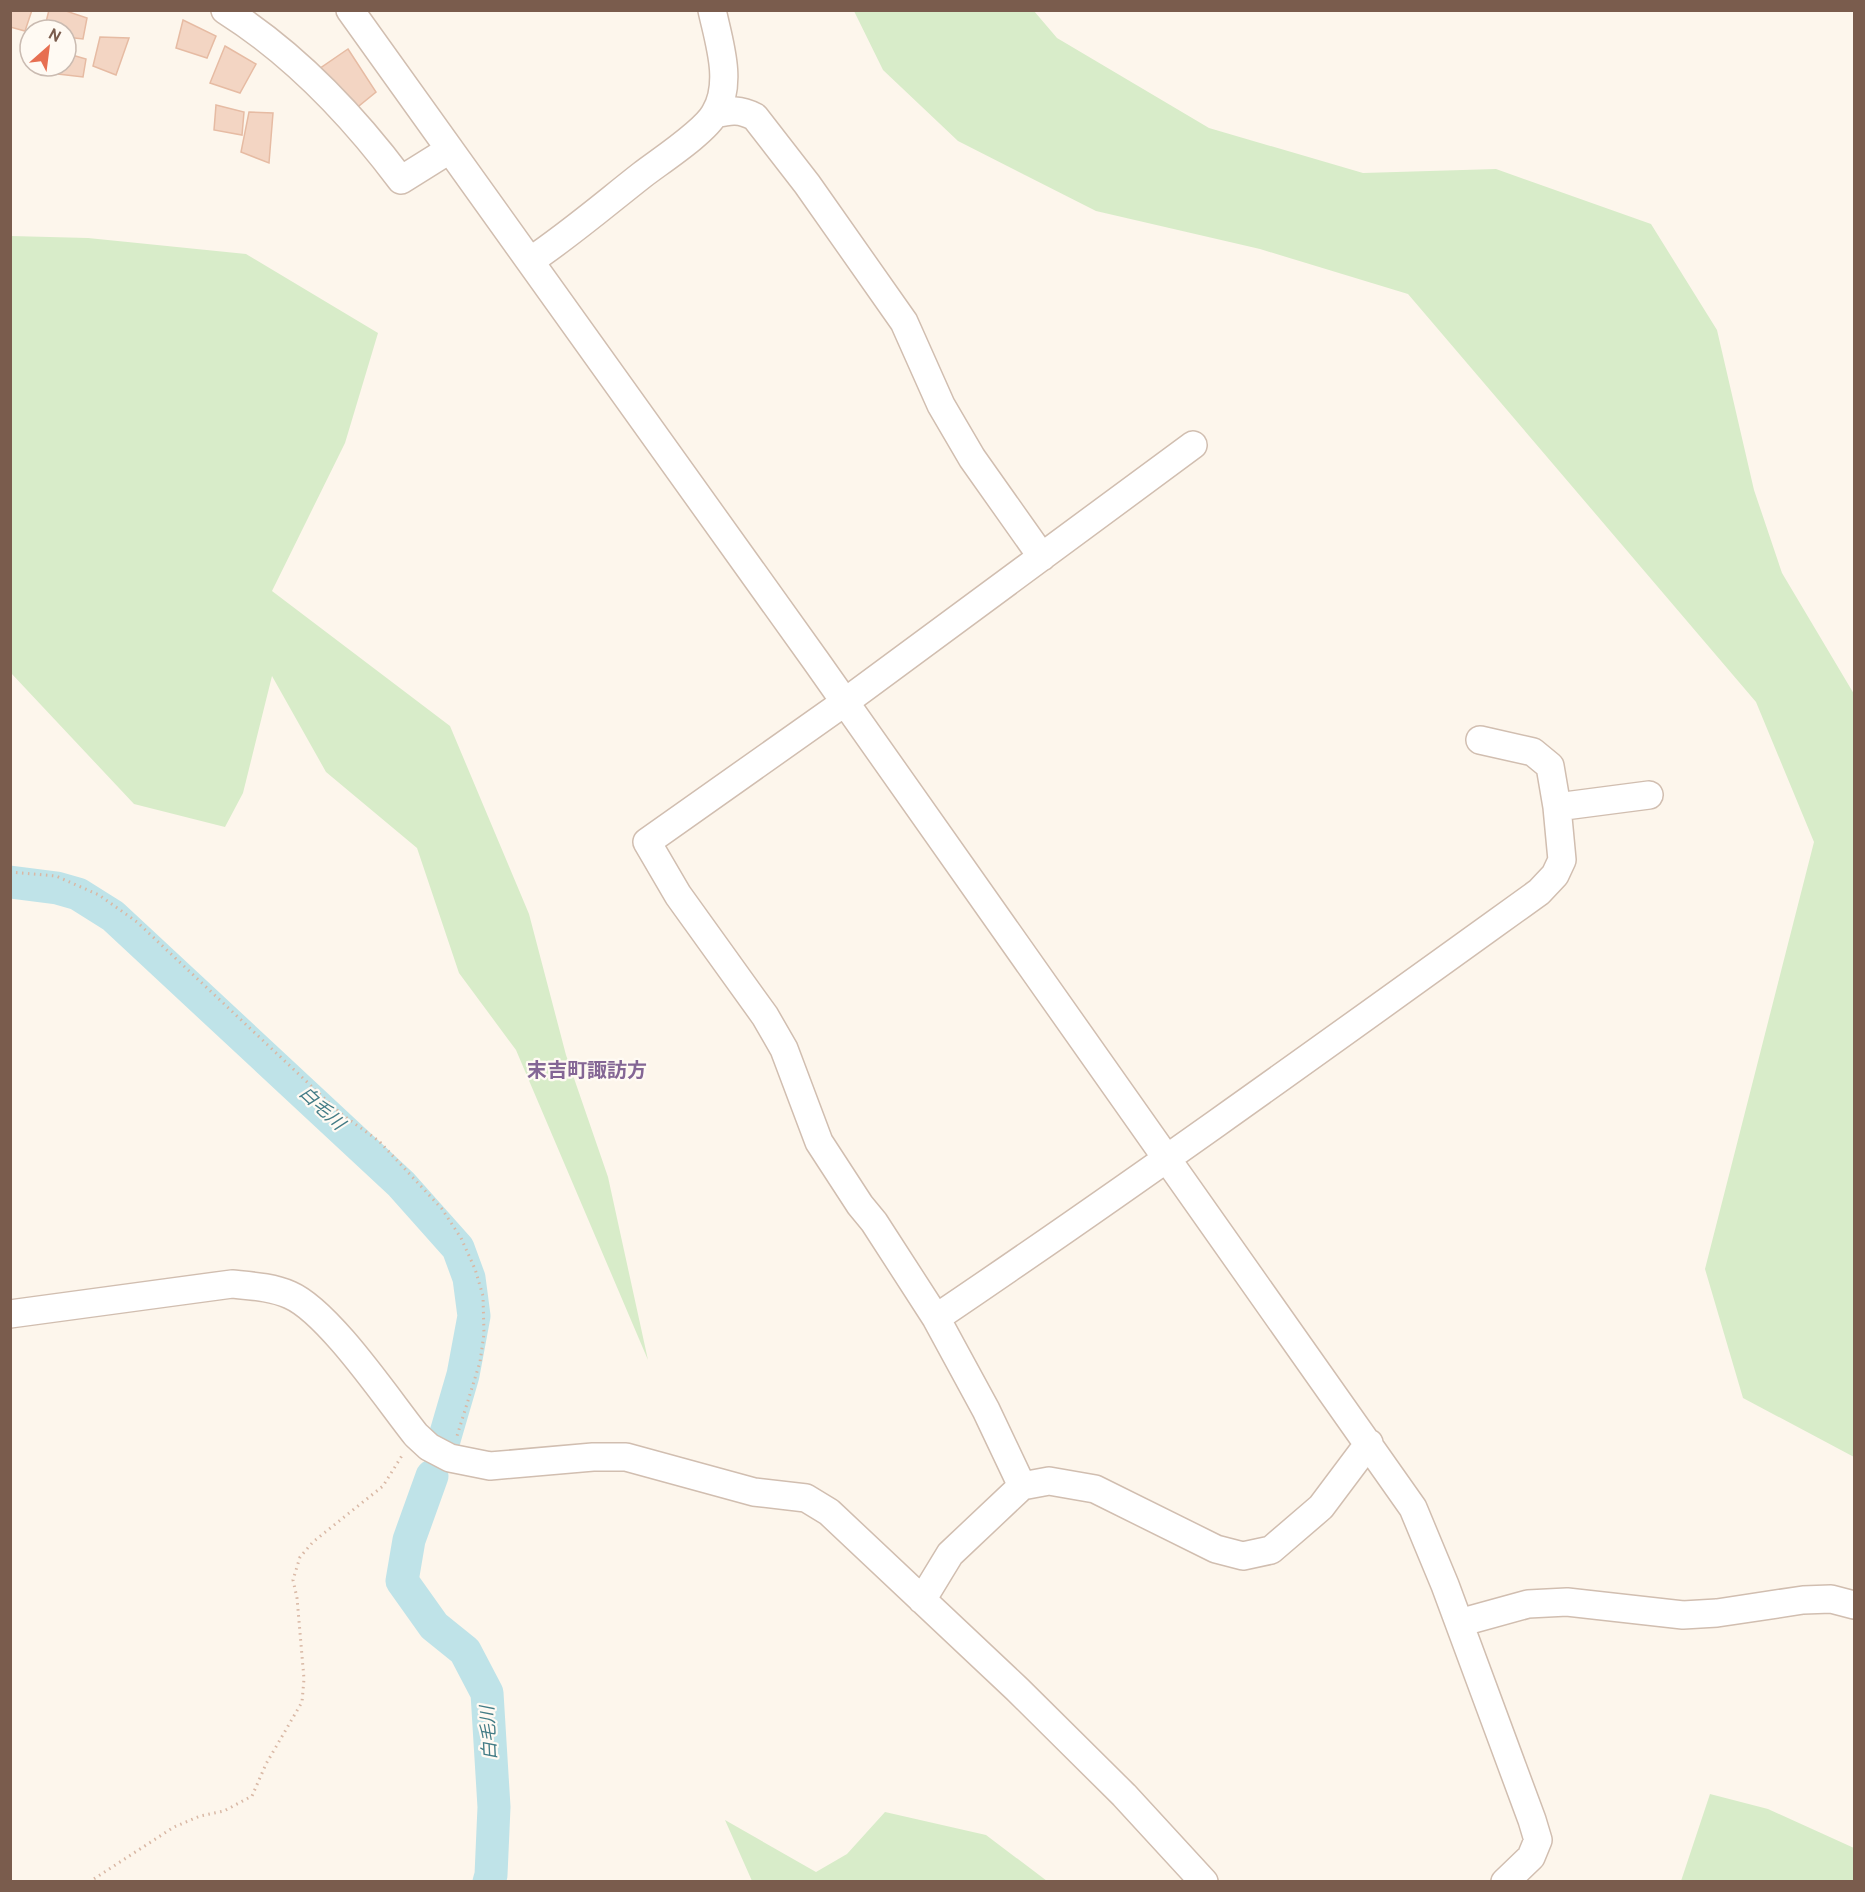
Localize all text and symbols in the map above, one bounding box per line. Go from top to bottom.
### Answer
north arrow [18,18,78,78]
text: N [44,25,64,48]
district label: 末吉町諏訪方 [527,1059,647,1085]
water label: 白毛川 [293,1082,350,1137]
water label: 白毛川 [477,1703,503,1761]

